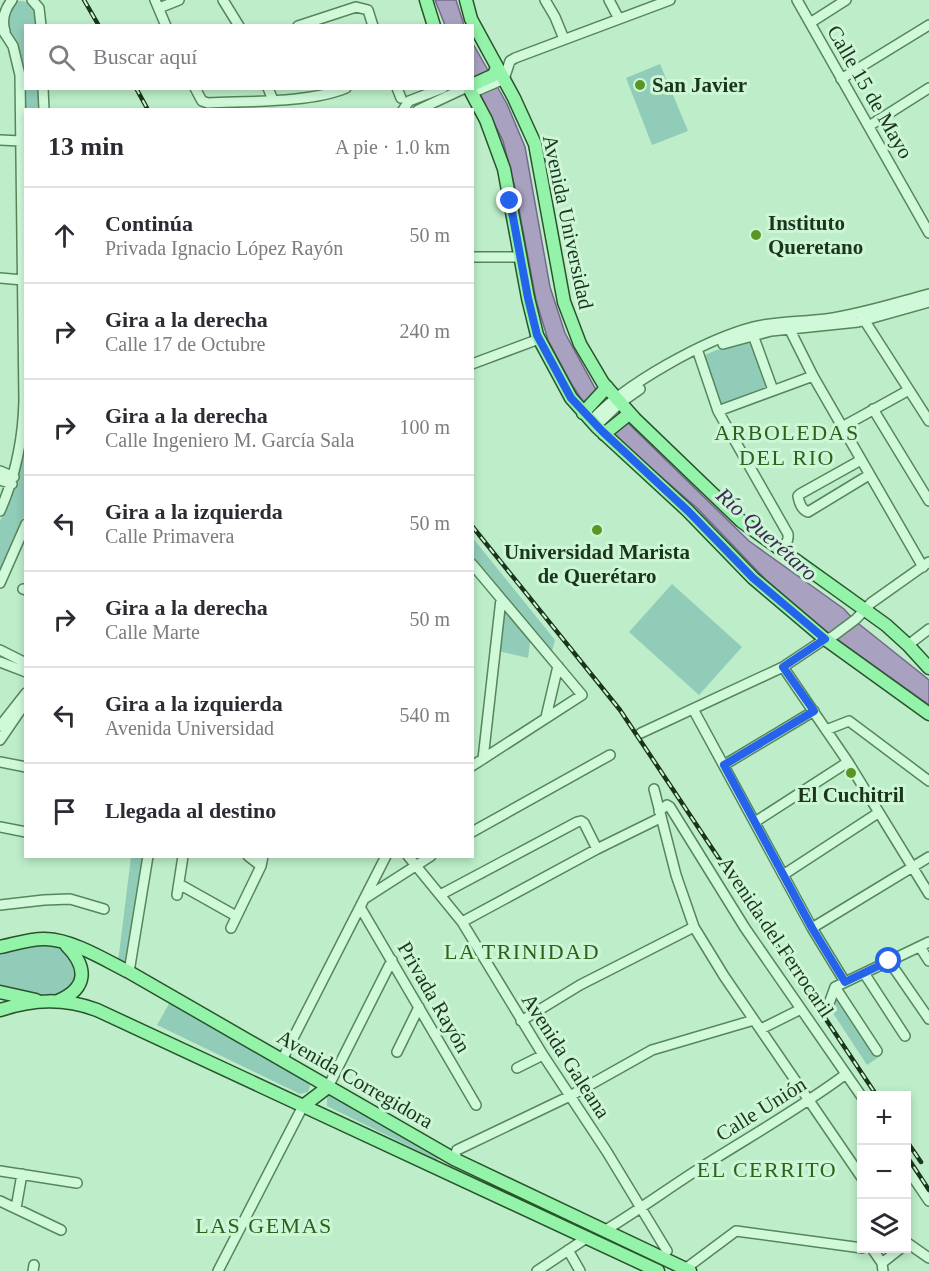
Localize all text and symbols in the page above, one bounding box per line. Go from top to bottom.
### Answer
street label: Calle 15 de Mayo [822,21,918,163]
search box [24,24,474,90]
icon: search [45,41,78,74]
text: Buscar aquí [93,44,197,69]
place label: San Javier [652,73,747,97]
marker: San Javier [633,78,647,92]
text: 13 min [48,132,124,161]
street label: Avenida Universidad [538,133,598,312]
text: A pie · 1.0 km [335,136,450,158]
route end [496,187,522,213]
text: Continúa [105,211,193,236]
place label: Instituto Queretano [768,211,863,259]
icon: ahead [48,219,81,252]
text: 50 m [409,224,450,246]
marker: Instituto Queretano [749,228,763,242]
text: Privada Ignacio López Rayón [105,237,343,259]
text: Gira a la derecha [105,307,268,332]
icon: right [48,315,81,348]
text: 240 m [399,320,450,342]
text: Calle 17 de Octubre [105,333,266,355]
text: Gira a la derecha [105,403,268,428]
icon: right [48,411,81,444]
text: 100 m [399,416,450,438]
district label: ARBOLEDAS DEL RIO [714,420,860,470]
text: Calle Ingeniero M. García Sala [105,429,354,451]
water label: Río Querétaro [711,482,823,586]
text: Gira a la izquierda [105,499,283,524]
icon: left [48,507,81,540]
text: 50 m [409,512,450,534]
marker: Universidad Marista de Querétaro [590,523,604,537]
text: Calle Primavera [105,525,234,547]
place label: Universidad Marista de Querétaro [504,540,691,588]
text: Gira a la derecha [105,595,268,620]
icon: right [48,603,81,636]
text: 50 m [409,608,450,630]
text: Calle Marte [105,621,200,643]
text: Gira a la izquierda [105,691,283,716]
icon: left [48,699,81,732]
text: 540 m [399,704,450,726]
text: Avenida Universidad [105,717,274,739]
marker: El Cuchitril [844,766,858,780]
place label: El Cuchitril [798,783,905,807]
icon: arrive [48,795,81,828]
text: Llegada al destino [105,798,276,823]
street label: Avenida del Ferrocaril [713,852,839,1022]
street label: Privada Rayón [393,937,476,1057]
district label: LA TRINIDAD [444,939,600,964]
route start [875,947,901,973]
street label: Avenida Galeana [517,989,616,1123]
street label: Avenida Corregidora [273,1025,438,1134]
street label: Calle Unión [711,1072,811,1146]
map controls [857,1091,911,1253]
button: + [857,1091,911,1145]
button: − [857,1145,911,1199]
district label: EL CERRITO [697,1157,837,1182]
button: layers [857,1199,911,1253]
district label: LAS GEMAS [195,1213,333,1238]

